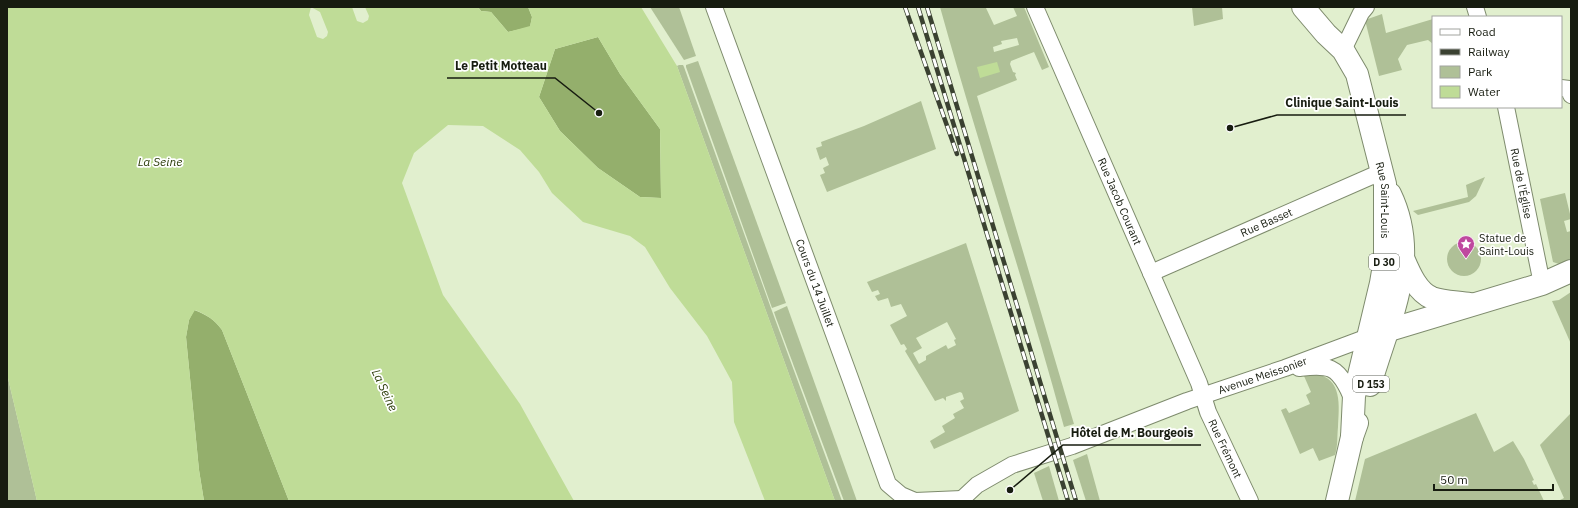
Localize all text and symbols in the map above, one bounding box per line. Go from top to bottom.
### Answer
legend [1432,16,1562,108]
text: Road [1468,24,1496,39]
text: Railway [1468,44,1510,59]
callout: Le Petit Motteau [447,54,555,78]
text: Le Petit Motteau [455,58,547,73]
text: Park [1468,64,1493,79]
text: Water [1468,84,1501,99]
callout: Clinique Saint-Louis [1277,91,1406,115]
text: Clinique Saint-Louis [1285,95,1399,110]
street label: Rue de l'Église [1508,147,1536,220]
water label: La Seine [138,154,182,169]
street label: Rue Jacob Courant [1095,156,1145,247]
street label: Rue Saint-Louis [1373,160,1392,239]
street label: Rue Basset [1238,205,1295,240]
place label: Statue de Saint-Louis [1479,231,1534,258]
place icon: Statue de Saint-Louis [1456,234,1476,259]
street label: Cours du 14 Juillet [793,237,838,329]
road number: D 30 [1369,254,1399,270]
street label: Avenue Meissonier [1216,353,1309,397]
water label: La Seine [369,367,401,413]
road number: D 153 [1353,376,1389,392]
street label: Rue Frémont [1205,417,1245,481]
callout: Hôtel de M. Bourgeois [1063,421,1201,445]
text: Hôtel de M. Bourgeois [1071,425,1193,440]
scale bar [1434,466,1553,492]
text: 50 m [1440,472,1468,487]

